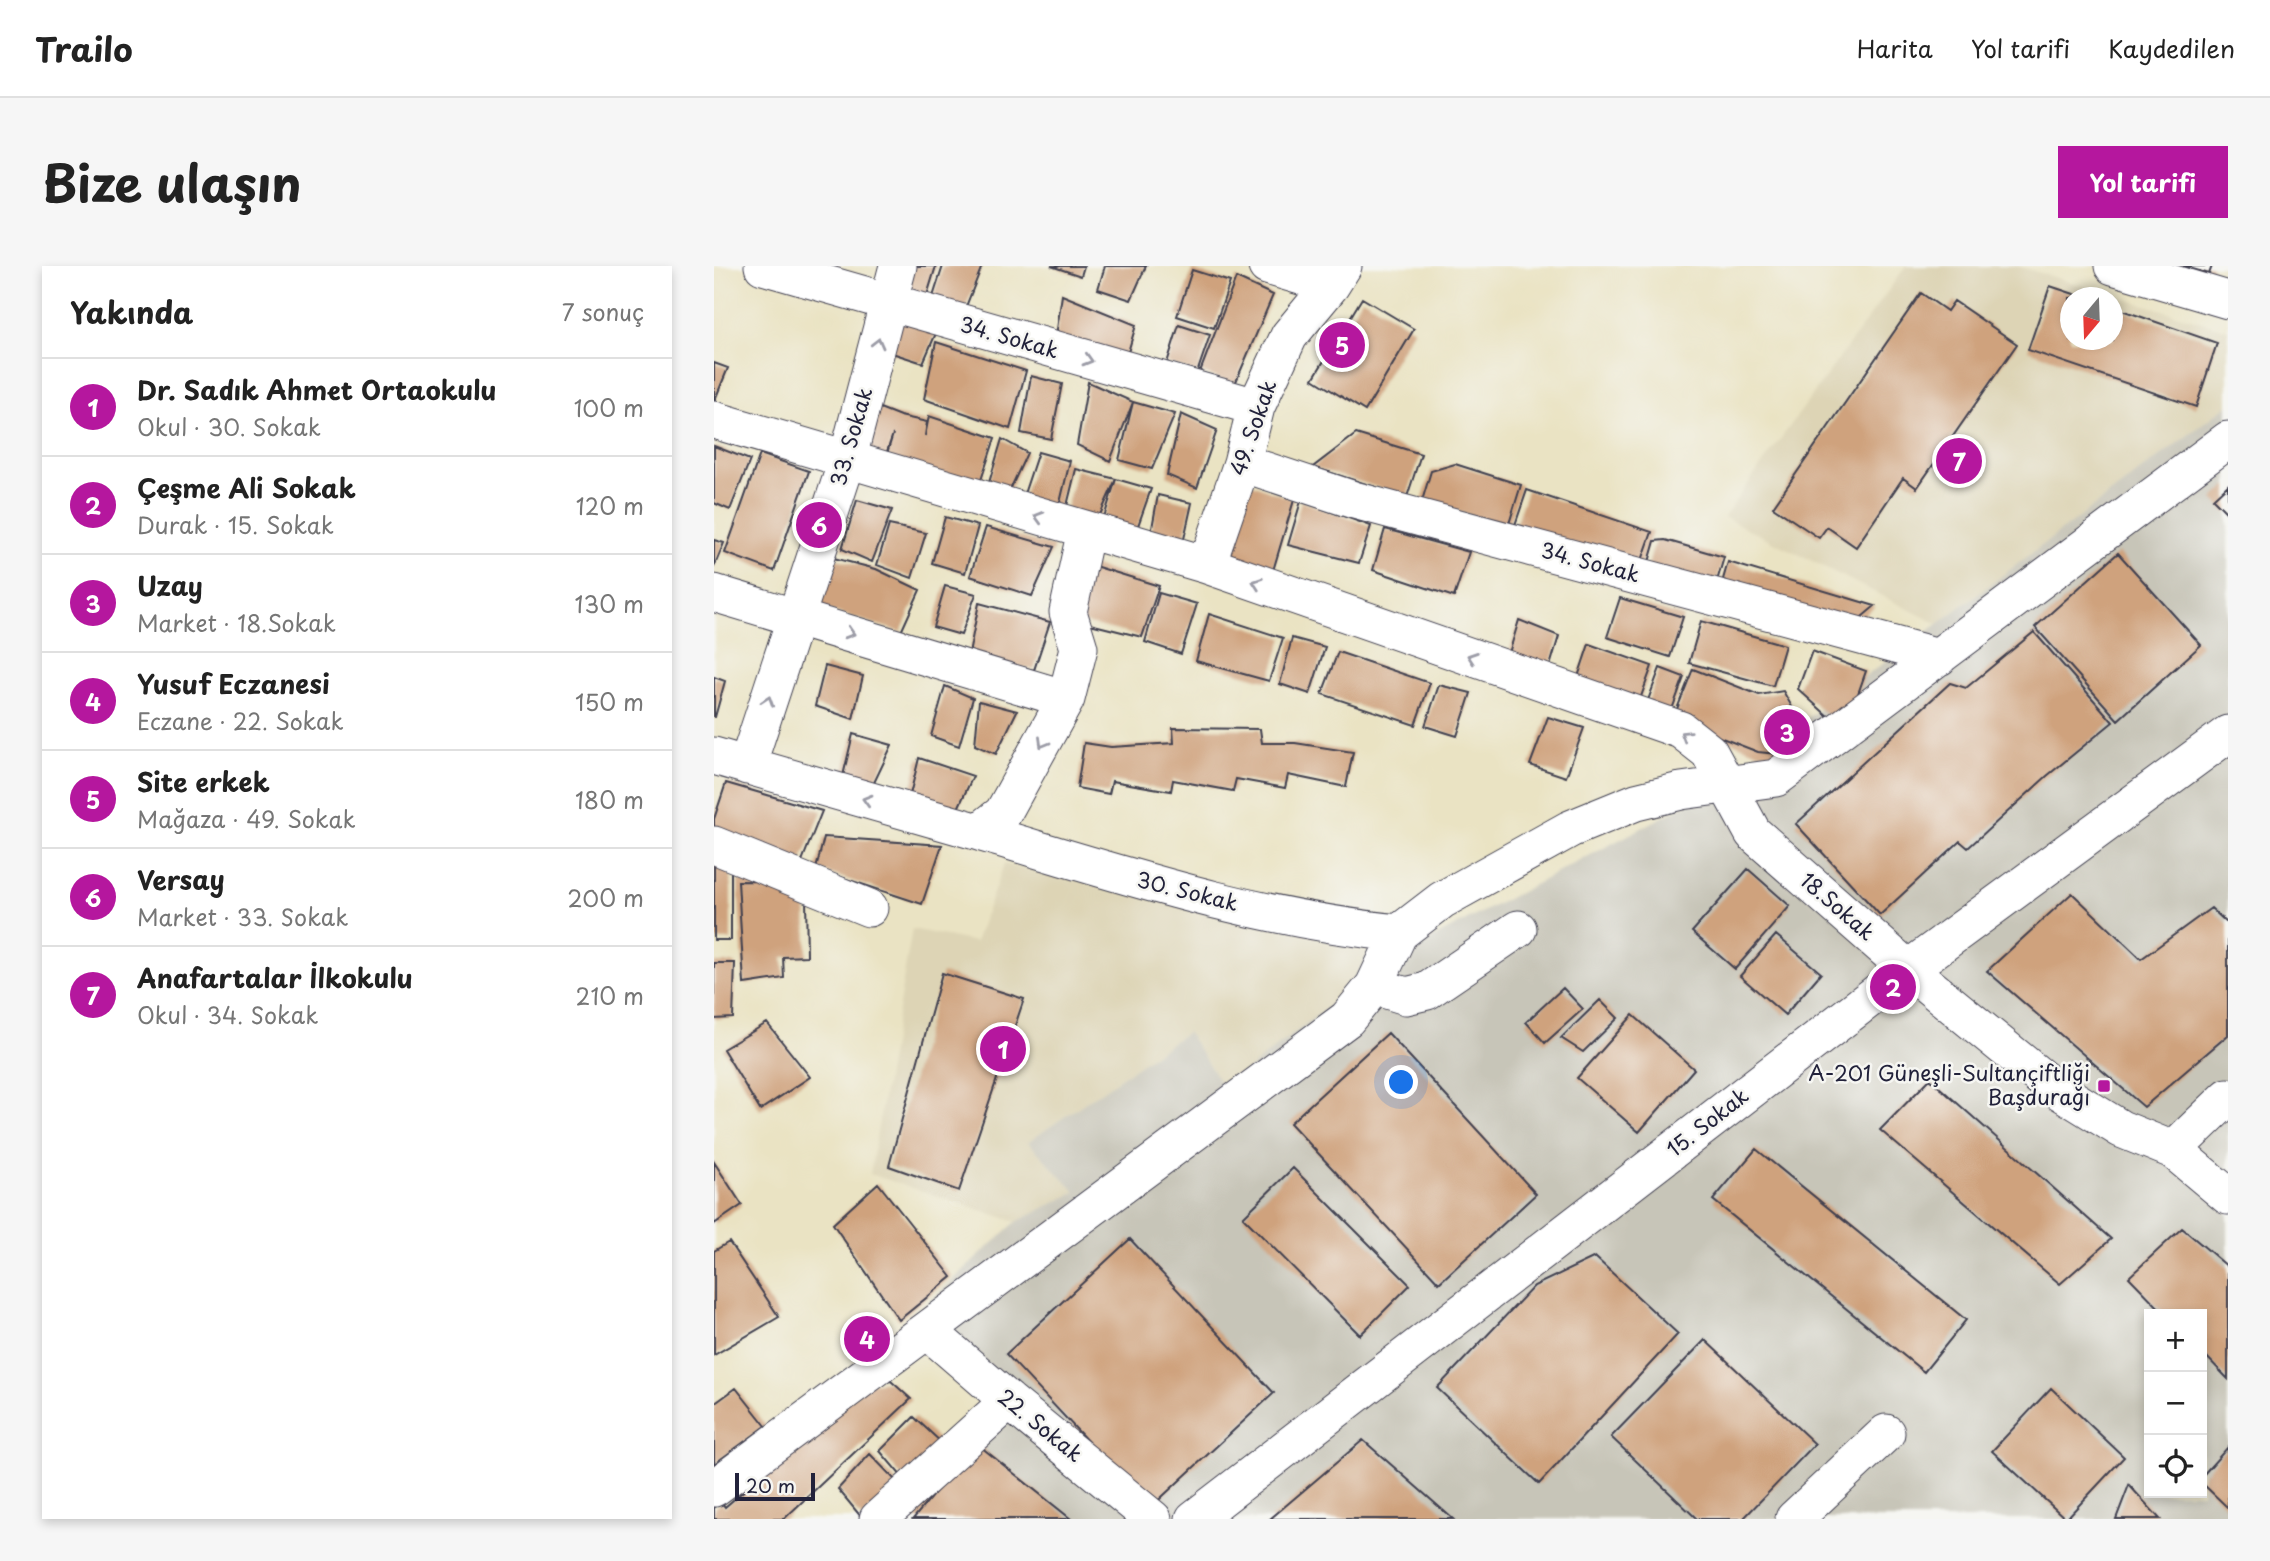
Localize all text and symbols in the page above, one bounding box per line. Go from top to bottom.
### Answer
text: Trailo [35,23,133,73]
text: Harita [1857,30,1933,66]
text: Yol tarifi [1971,30,2070,66]
text: Kaydedilen [2108,30,2235,66]
text: Bize ulaşın [42,145,302,219]
button: Yol tarifi [2058,146,2228,218]
north arrow [2060,287,2123,350]
text: Yakında [70,289,193,334]
text: 7 sonuç [562,294,644,329]
street label: 34. Sokak [956,307,1063,365]
pin: 5 [1319,319,1365,371]
one-way arrow [869,337,884,349]
one-way arrow [1081,352,1093,366]
text: Dr. Sadık Ahmet Ortaokulu [137,370,496,409]
street label: 49. Sokak [1221,375,1283,480]
street label: 33. Sokak [821,383,879,490]
text: 1 [88,390,99,425]
text: 100 m [574,390,644,425]
text: Okul · 30. Sokak [137,409,321,444]
pin: 7 [1936,435,1982,487]
text: Çeşme Ali Sokak [137,468,356,507]
text: 2 [85,488,101,523]
text: 120 m [576,488,644,523]
pin: 6 [796,499,842,551]
text: Durak · 15. Sokak [137,507,334,542]
one-way arrow [1033,510,1045,525]
street label: 34. Sokak [1537,532,1644,590]
text: Uzay [137,566,203,605]
one-way arrow [1251,577,1263,591]
text: 3 [85,586,101,621]
text: 130 m [574,586,644,621]
text: Market · 18.Sokak [137,605,336,640]
one-way arrow [844,625,856,640]
one-way arrow [1466,651,1478,665]
text: Yusuf Eczanesi [137,664,330,703]
text: 4 [85,684,101,719]
text: 150 m [575,684,644,719]
one-way arrow [760,696,774,708]
text: Eczane · 22. Sokak [137,703,344,738]
pin: 3 [1764,706,1810,758]
one-way arrow [1680,730,1693,743]
one-way arrow [1038,736,1051,749]
text: Site erkek [137,762,270,801]
text: 5 [86,782,100,817]
text: 180 m [575,782,644,817]
one-way arrow [861,794,873,809]
text: Mağaza · 49. Sokak [137,801,356,836]
text: Versay [137,860,225,899]
street label: 30. Sokak [1133,862,1242,918]
street label: 18.Sokak [1794,864,1883,947]
text: 6 [85,880,101,915]
text: 200 m [567,880,644,915]
text: Market · 33. Sokak [137,899,349,934]
text: Anafartalar İlkokulu [137,958,413,997]
pin: 2 [1870,961,1916,1013]
text: 7 [86,978,100,1013]
text: 210 m [576,978,644,1013]
text: Okul · 34. Sokak [137,997,319,1032]
pin: 1 [980,1023,1026,1075]
place label: A-201 Güneşli-Sultançiftliği Başdurağı [1809,1056,2090,1112]
your location [1384,1065,1418,1099]
marker: A-201 Güneşli-Sultançiftliği Başdurağı [2096,1078,2112,1094]
street label: 15. Sokak [1659,1079,1755,1164]
map controls [2144,1309,2207,1498]
button: + [2144,1309,2207,1372]
pin: 4 [844,1313,890,1365]
button: − [2144,1372,2207,1435]
street label: 22. Sokak [992,1380,1091,1469]
button: locate [2144,1435,2207,1498]
scale bar [735,1470,816,1502]
text: 20 m [746,1471,795,1499]

